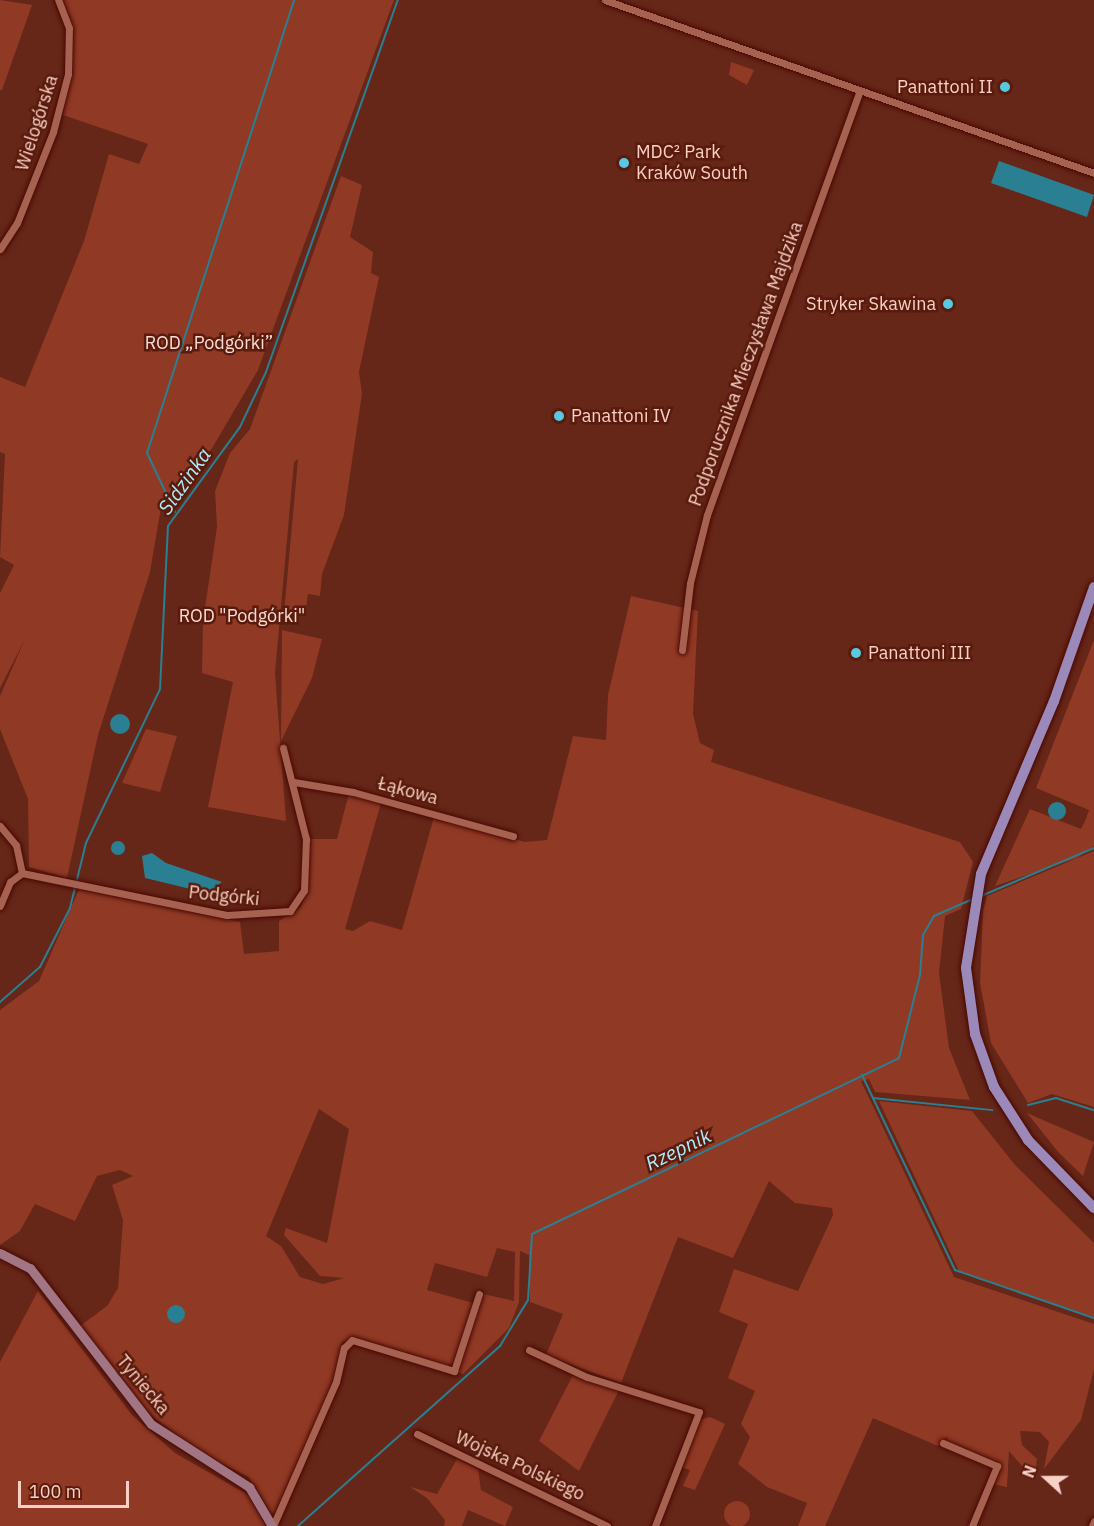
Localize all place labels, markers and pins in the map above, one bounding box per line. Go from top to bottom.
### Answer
place label: Panattoni II [897,76,993,98]
marker: Panattoni II [998,80,1012,94]
place label: MDC² Park Kraków South [636,142,748,184]
marker: MDC² Park Kraków South [617,156,631,170]
place label: Stryker Skawina [806,293,936,315]
marker: Stryker Skawina [941,297,955,311]
place label: Panattoni IV [571,405,671,427]
marker: Panattoni IV [552,409,566,423]
place label: Panattoni III [868,642,971,664]
marker: Panattoni III [849,646,863,660]

